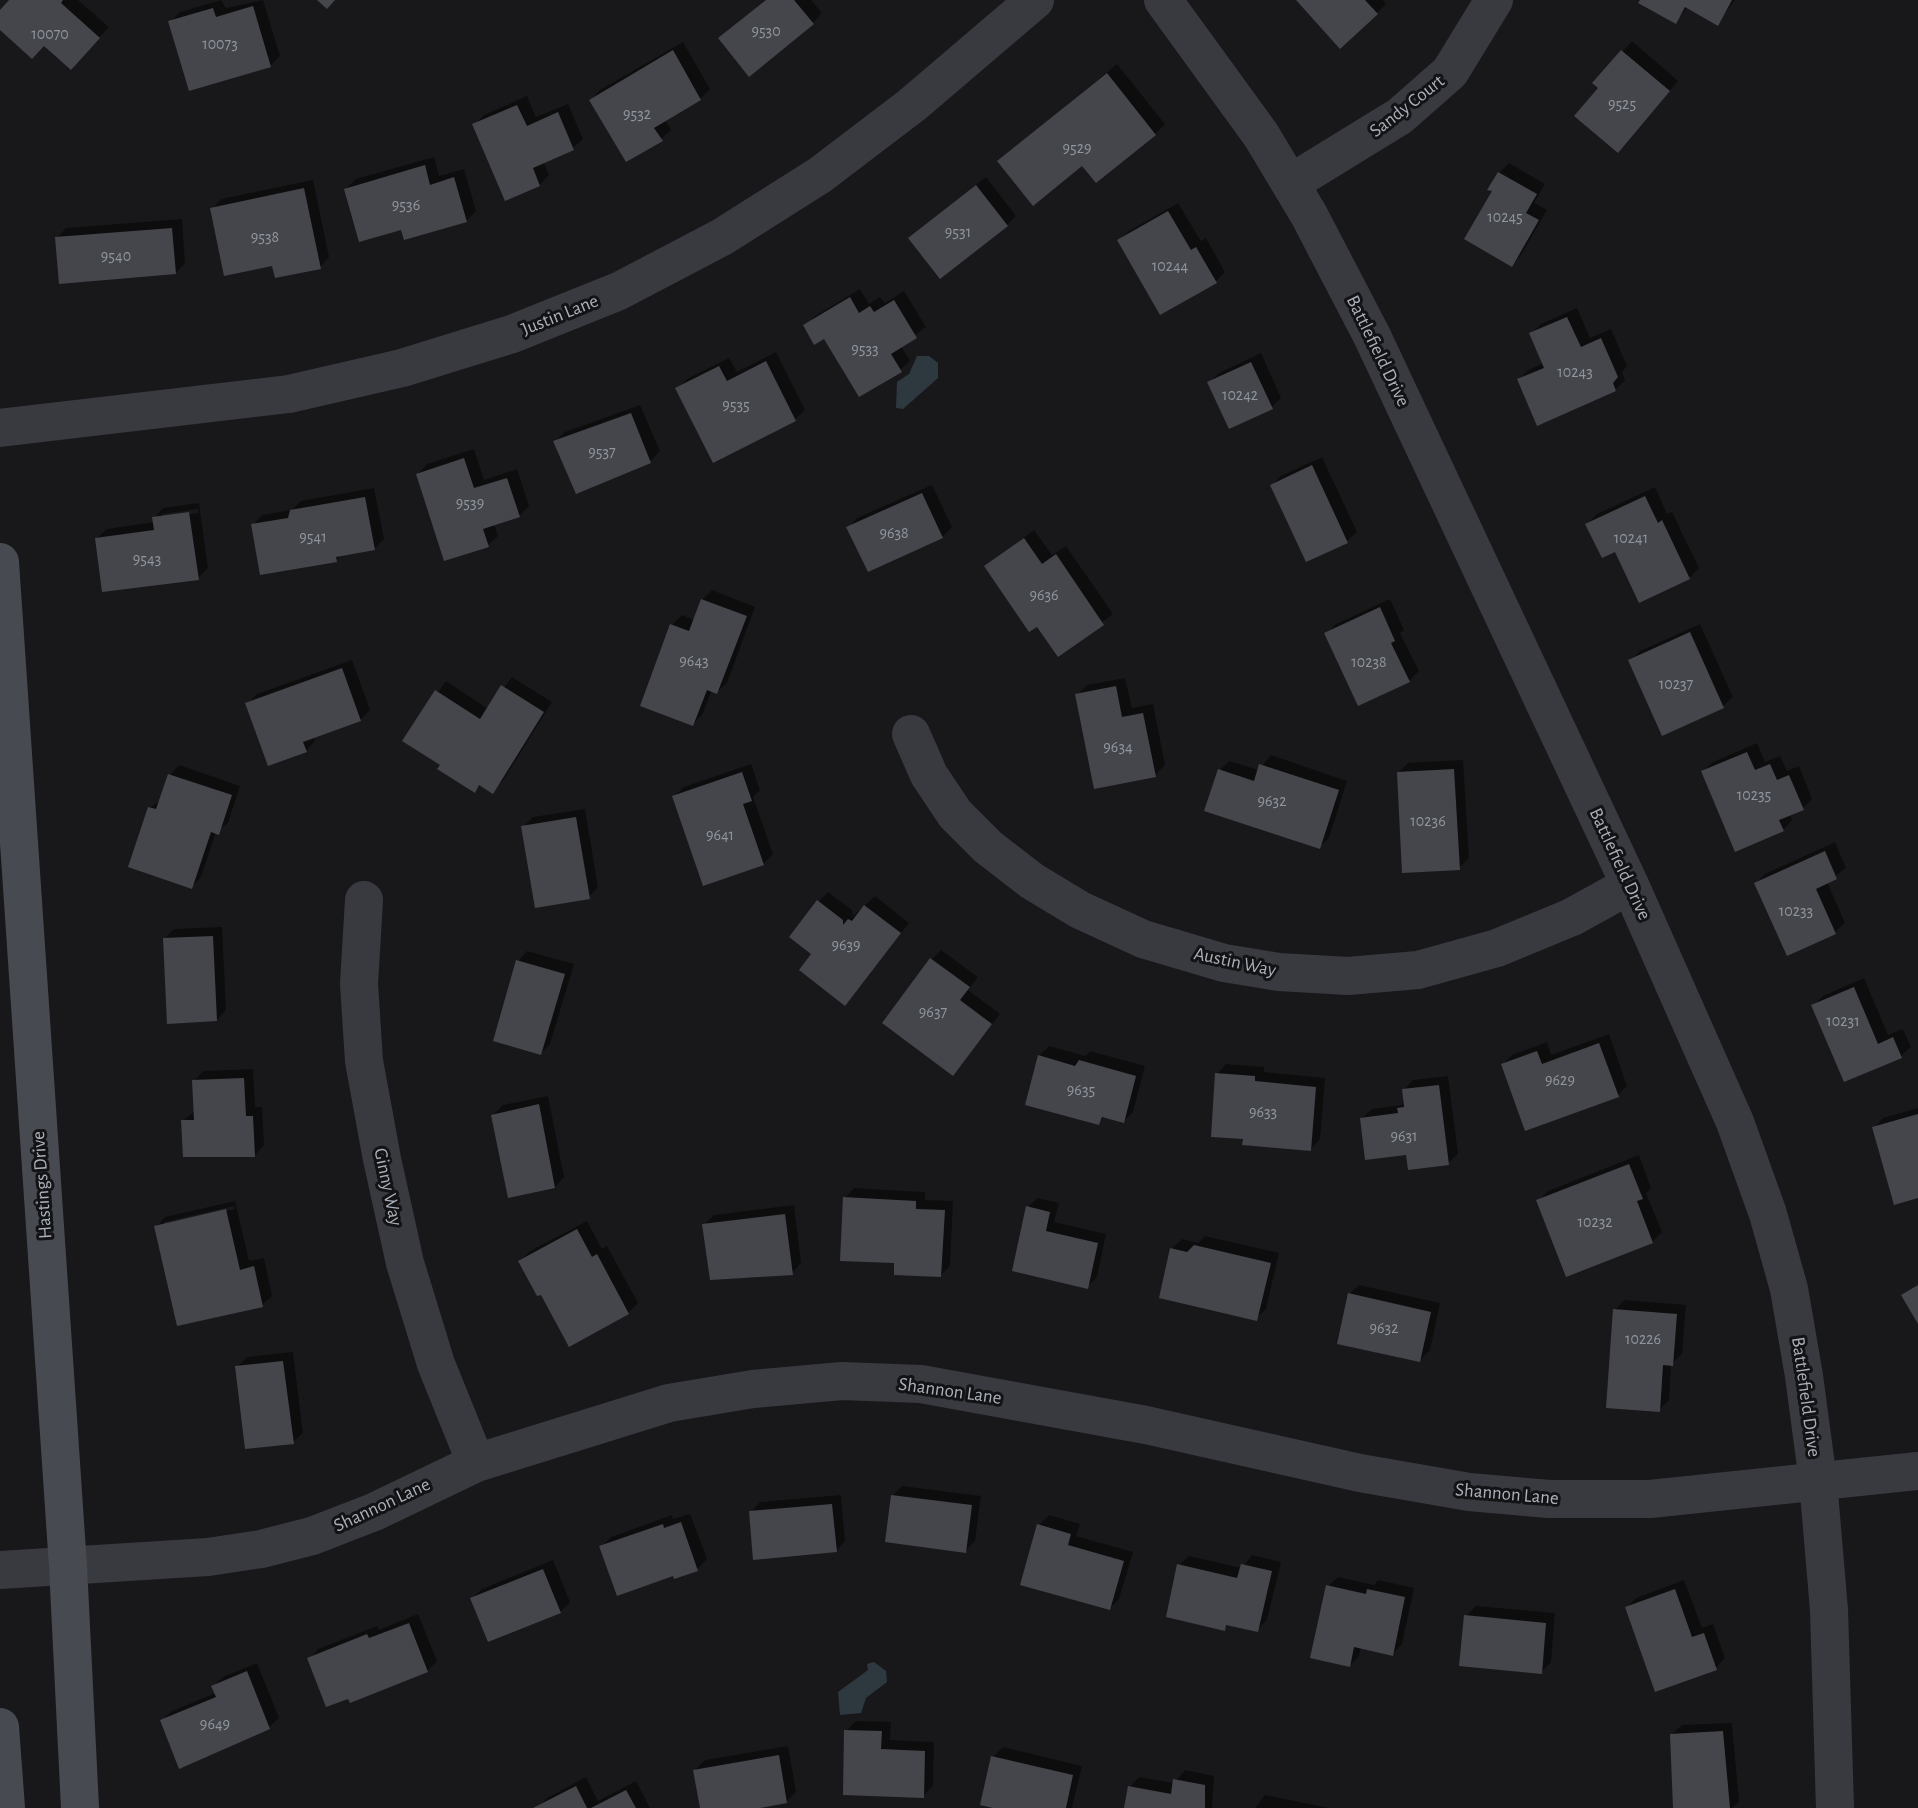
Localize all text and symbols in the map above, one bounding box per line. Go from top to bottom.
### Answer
house number: 9530 [751,21,781,41]
house number: 10070 [31,24,69,44]
house number: 10073 [202,34,238,54]
street label: Sandy Court [1365,70,1449,142]
house number: 9525 [1608,94,1636,114]
house number: 9532 [623,104,651,124]
house number: 9529 [1062,138,1092,158]
house number: 9536 [392,195,420,215]
house number: 10245 [1487,207,1523,227]
house number: 9531 [945,222,971,242]
house number: 9538 [251,227,279,247]
house number: 9540 [101,246,131,266]
house number: 10244 [1152,256,1188,276]
street label: Justin Lane [518,289,602,341]
street label: Battlefield Drive [1341,292,1415,410]
house number: 9533 [851,339,879,359]
house number: 10243 [1557,362,1593,382]
house number: 10242 [1222,385,1258,405]
house number: 9535 [722,395,750,415]
house number: 9537 [588,442,616,462]
house number: 9539 [456,493,484,513]
house number: 9638 [879,523,909,543]
house number: 9541 [299,527,327,547]
house number: 10241 [1614,528,1648,548]
house number: 9543 [133,549,161,569]
house number: 9636 [1029,585,1059,605]
house number: 9643 [679,651,709,671]
house number: 10238 [1351,652,1387,672]
house number: 10237 [1659,674,1693,694]
house number: 9634 [1103,737,1133,757]
house number: 10235 [1737,785,1771,805]
house number: 9632 [1258,791,1286,811]
street label: Battlefield Drive [1584,804,1656,924]
house number: 10236 [1410,811,1446,831]
house number: 9641 [706,825,734,845]
house number: 10233 [1779,901,1813,921]
house number: 9639 [831,935,861,955]
street label: Austin Way [1192,942,1278,982]
house number: 9637 [919,1002,947,1022]
house number: 10231 [1826,1011,1860,1031]
house number: 9629 [1545,1070,1575,1090]
house number: 9635 [1067,1080,1095,1100]
house number: 9633 [1249,1102,1277,1122]
house number: 9631 [1390,1126,1418,1146]
street label: Hastings Drive [27,1130,57,1240]
street label: Ginny Way [369,1146,407,1228]
house number: 10232 [1577,1212,1613,1232]
house number: 9632 [1370,1318,1398,1338]
house number: 10226 [1625,1329,1661,1349]
street label: Battlefield Drive [1786,1335,1826,1459]
street label: Shannon Lane [897,1372,1003,1410]
street label: Shannon Lane [330,1473,434,1537]
street label: Shannon Lane [1454,1478,1560,1510]
house number: 9649 [200,1714,230,1734]

